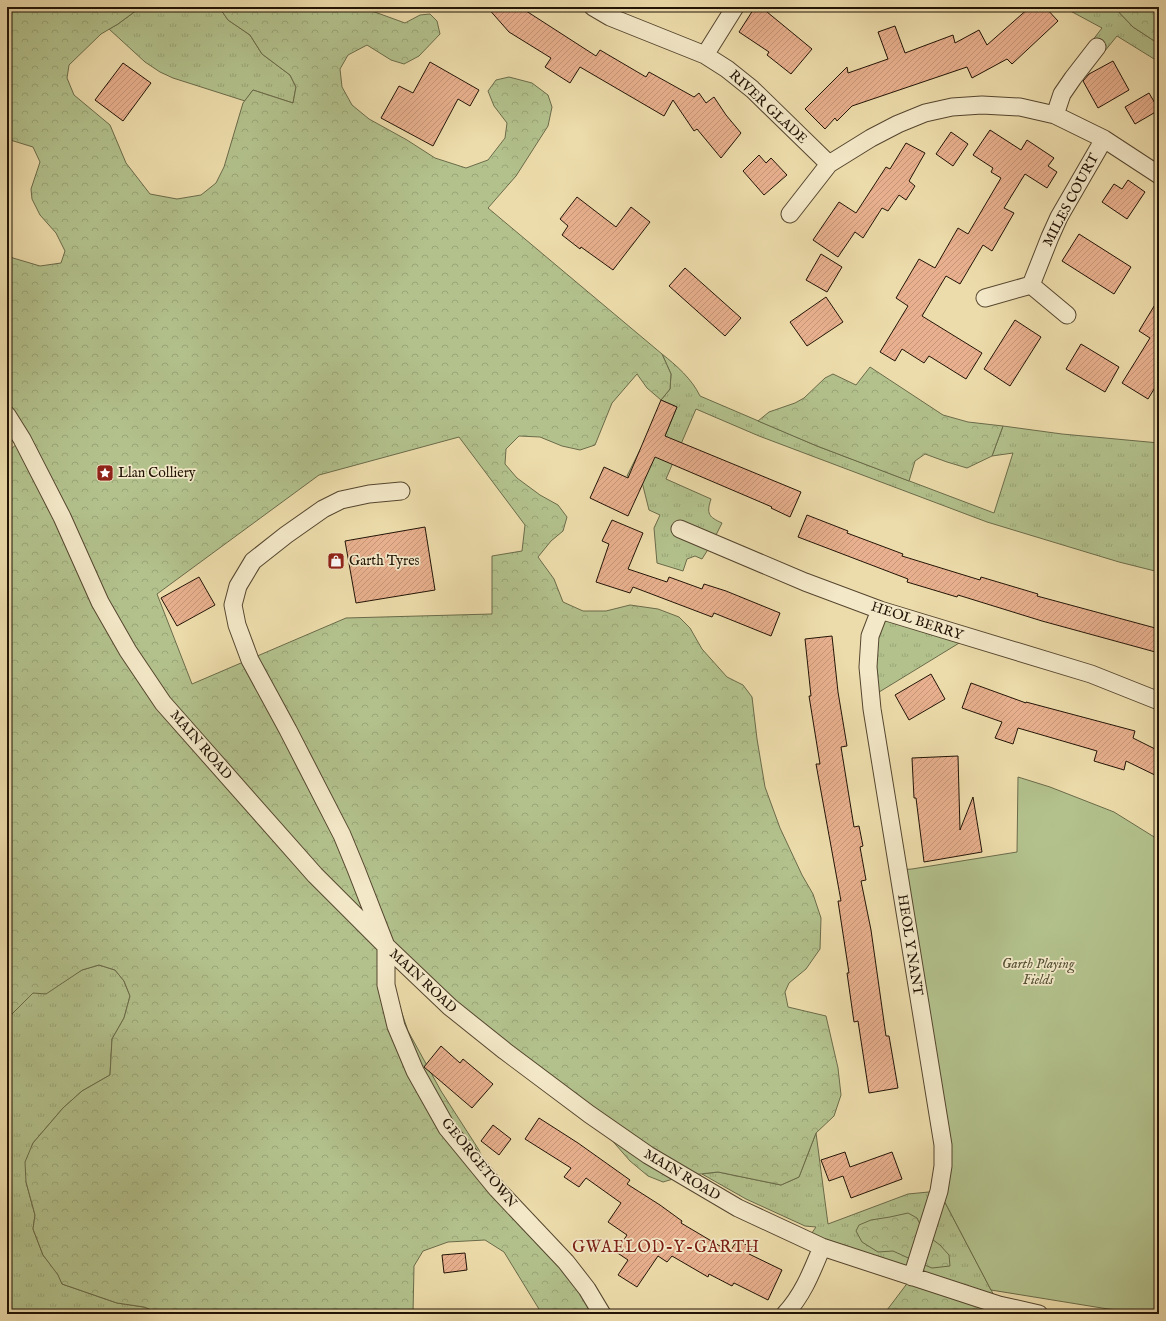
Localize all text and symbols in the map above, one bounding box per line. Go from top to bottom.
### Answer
street label: RIVER GLADE [725,66,811,148]
street label: MILES COURT [1039,150,1103,250]
place icon: Llan Colliery [95,463,115,483]
place label: Llan Colliery [118,464,196,482]
shop icon: Garth Tyres [326,551,346,571]
place label: Garth Tyres [349,552,420,570]
street label: HEOL BERRY [869,598,967,645]
street label: MAIN ROAD [166,707,236,783]
street label: HEOL Y NANT [893,893,927,998]
street label: MAIN ROAD [385,945,461,1017]
park label: Garth Playing Fields [1002,955,1075,989]
street label: GEORGETOWN [437,1114,521,1212]
street label: MAIN ROAD [640,1145,724,1205]
district label: GWAELOD-Y-GARTH [572,1238,760,1258]

